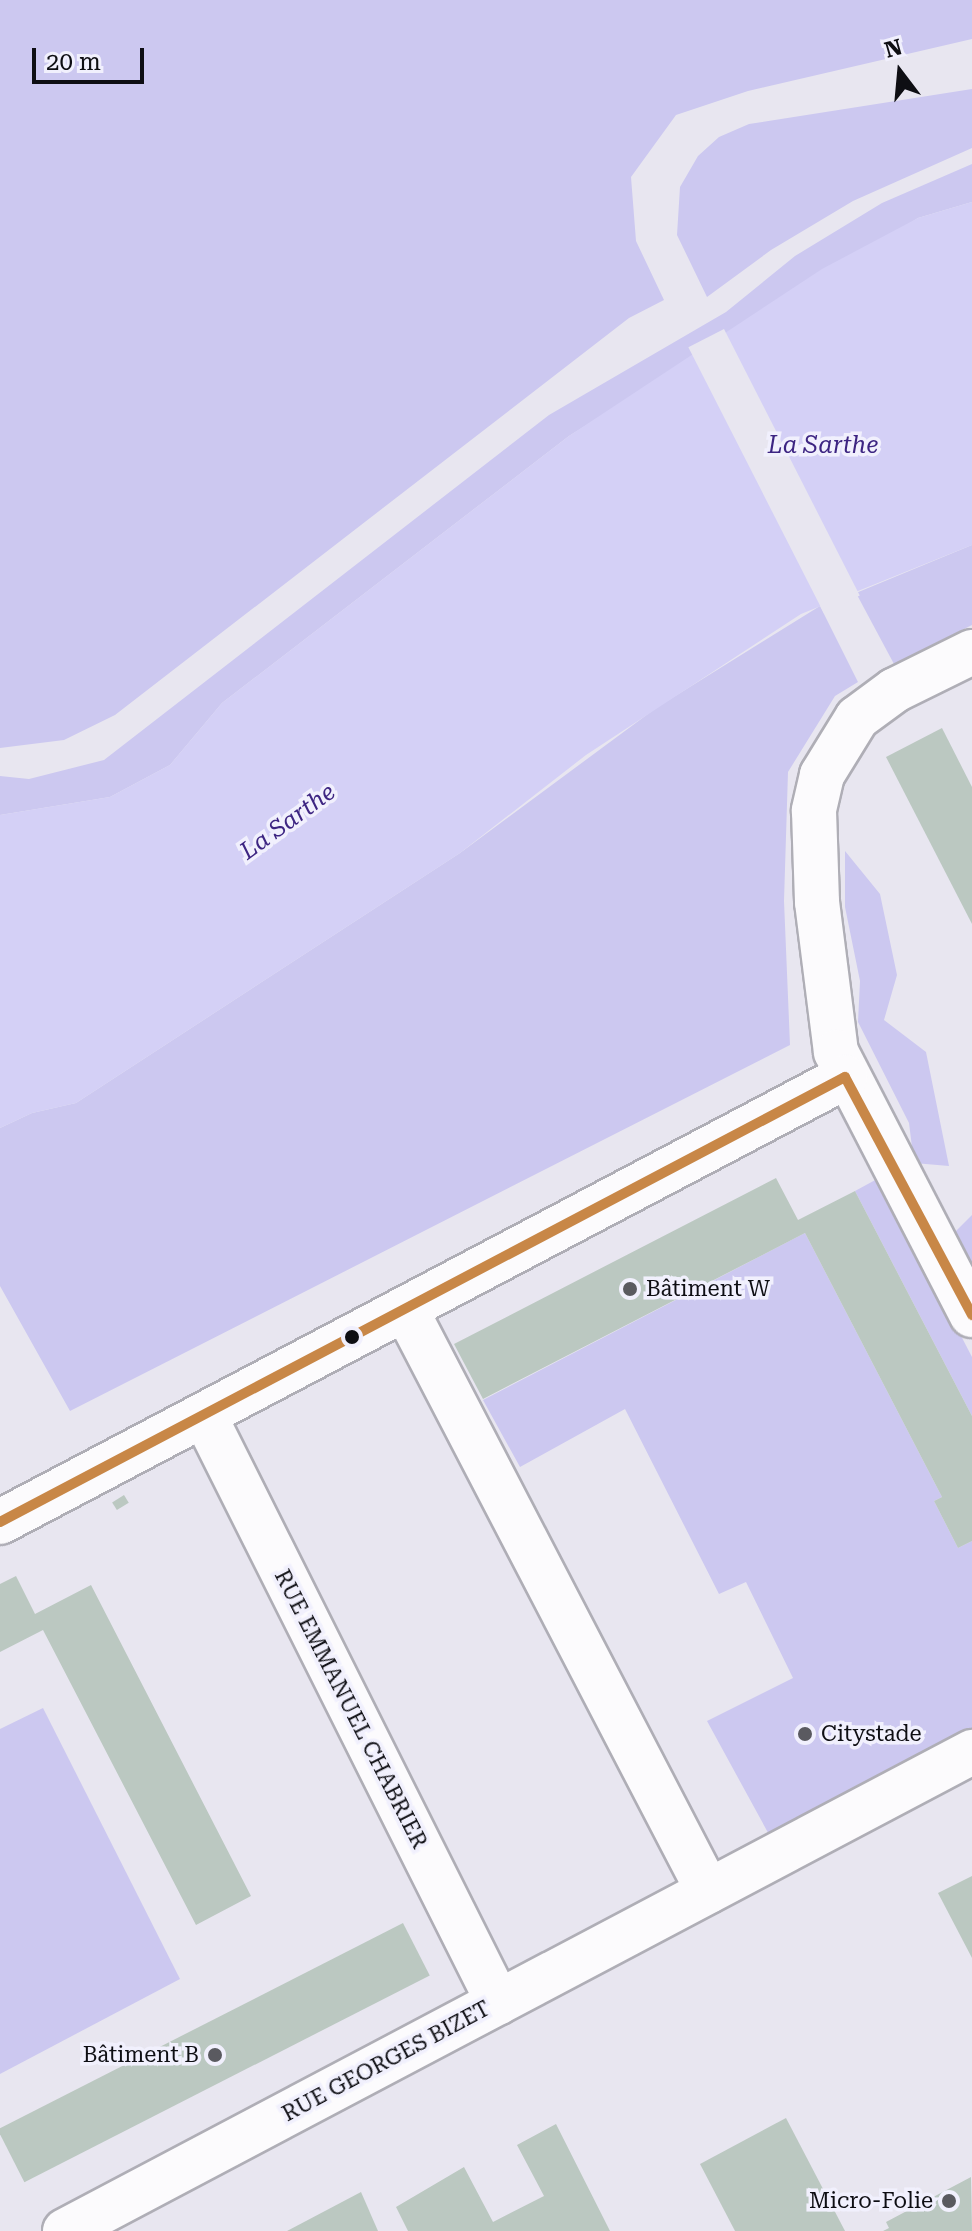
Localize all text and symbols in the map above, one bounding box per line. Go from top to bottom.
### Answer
scale bar [36,32,148,82]
north arrow [860,32,940,112]
text: N [882,34,905,63]
text: 20 m [46,48,101,76]
water label: La Sarthe [768,432,878,460]
water label: La Sarthe [235,778,341,866]
place label: Bâtiment W [646,1276,770,1302]
marker: Bâtiment W [621,1280,639,1298]
unlabelled marker [344,1329,360,1345]
street label: RUE EMMANUEL CHABRIER [269,1565,433,1853]
place label: Citystade [821,1721,922,1747]
marker: Citystade [796,1725,814,1743]
street label: RUE GEORGES BIZET [278,1995,494,2127]
place label: Bâtiment B [83,2042,199,2068]
marker: Bâtiment B [206,2046,224,2064]
place label: Micro-Folie [809,2188,933,2214]
marker: Micro-Folie [940,2192,958,2210]

